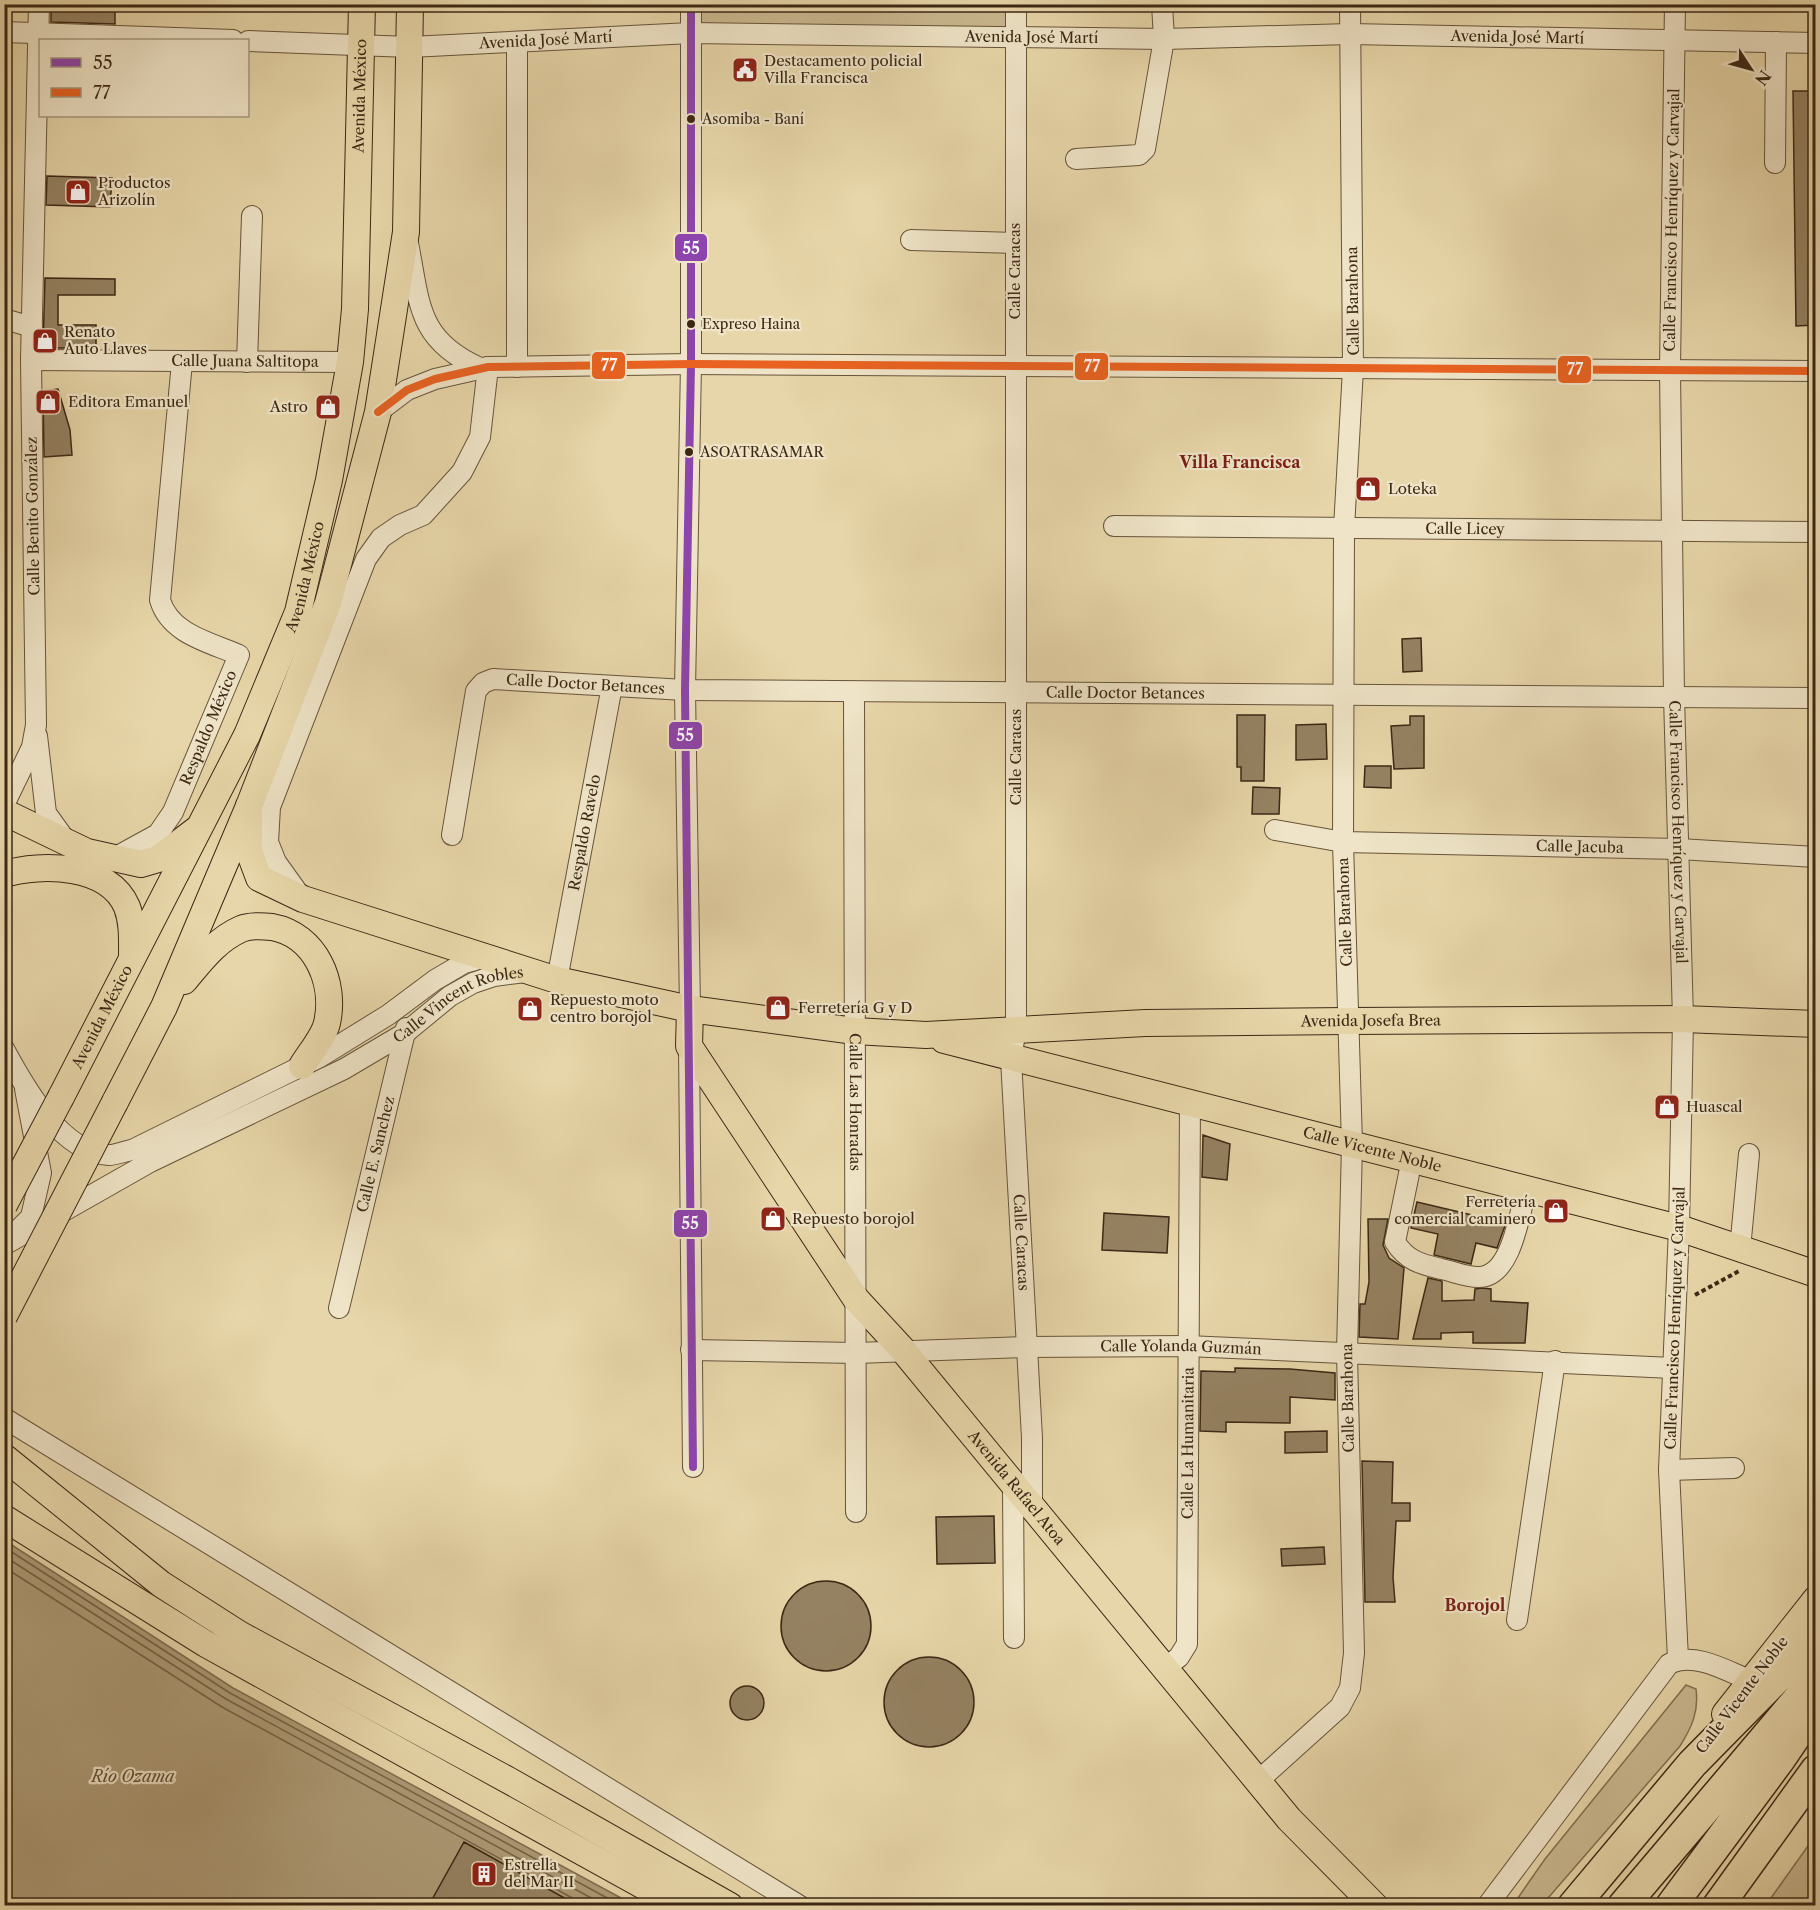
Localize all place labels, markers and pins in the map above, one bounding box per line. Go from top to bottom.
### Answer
place label: Destacamento policial Villa Francisca [763,51,923,87]
public building icon: Destacamento policial Villa Francisca [730,55,760,85]
place label: Asomiba - Baní [701,110,804,128]
marker: Asomiba - Baní [685,113,697,125]
place label: Productos Arizolín [97,173,171,209]
shop icon: Productos Arizolín [63,177,93,207]
place label: Expreso Haina [702,315,801,333]
marker: Expreso Haina [685,318,697,330]
place label: Renato Auto Llaves [63,322,147,358]
shop icon: Renato Auto Llaves [30,326,60,356]
shop icon: Editora Emanuel [33,387,63,417]
place label: Editora Emanuel [68,392,189,411]
shop icon: Astro [313,392,343,422]
place label: Astro [269,397,308,416]
place label: ASOATRASAMAR [699,443,824,461]
marker: ASOATRASAMAR [683,446,695,458]
shop icon: Loteka [1353,474,1383,504]
place label: Loteka [1388,479,1437,498]
place label: Repuesto moto centro borojol [550,990,659,1026]
shop icon: Ferretería G y D [763,993,793,1023]
shop icon: Repuesto moto centro borojol [515,994,545,1024]
place label: Ferretería G y D [798,998,912,1017]
shop icon: Huascal [1652,1092,1682,1122]
place label: Huascal [1686,1097,1743,1116]
place label: Ferretería comercial caminero [1394,1192,1536,1228]
shop icon: Ferretería comercial caminero [1541,1196,1571,1226]
shop icon: Repuesto borojol [758,1204,788,1234]
place label: Repuesto borojol [792,1209,915,1228]
place label: Estrella del Mar II [504,1855,574,1891]
building icon: Estrella del Mar II [469,1859,499,1889]

